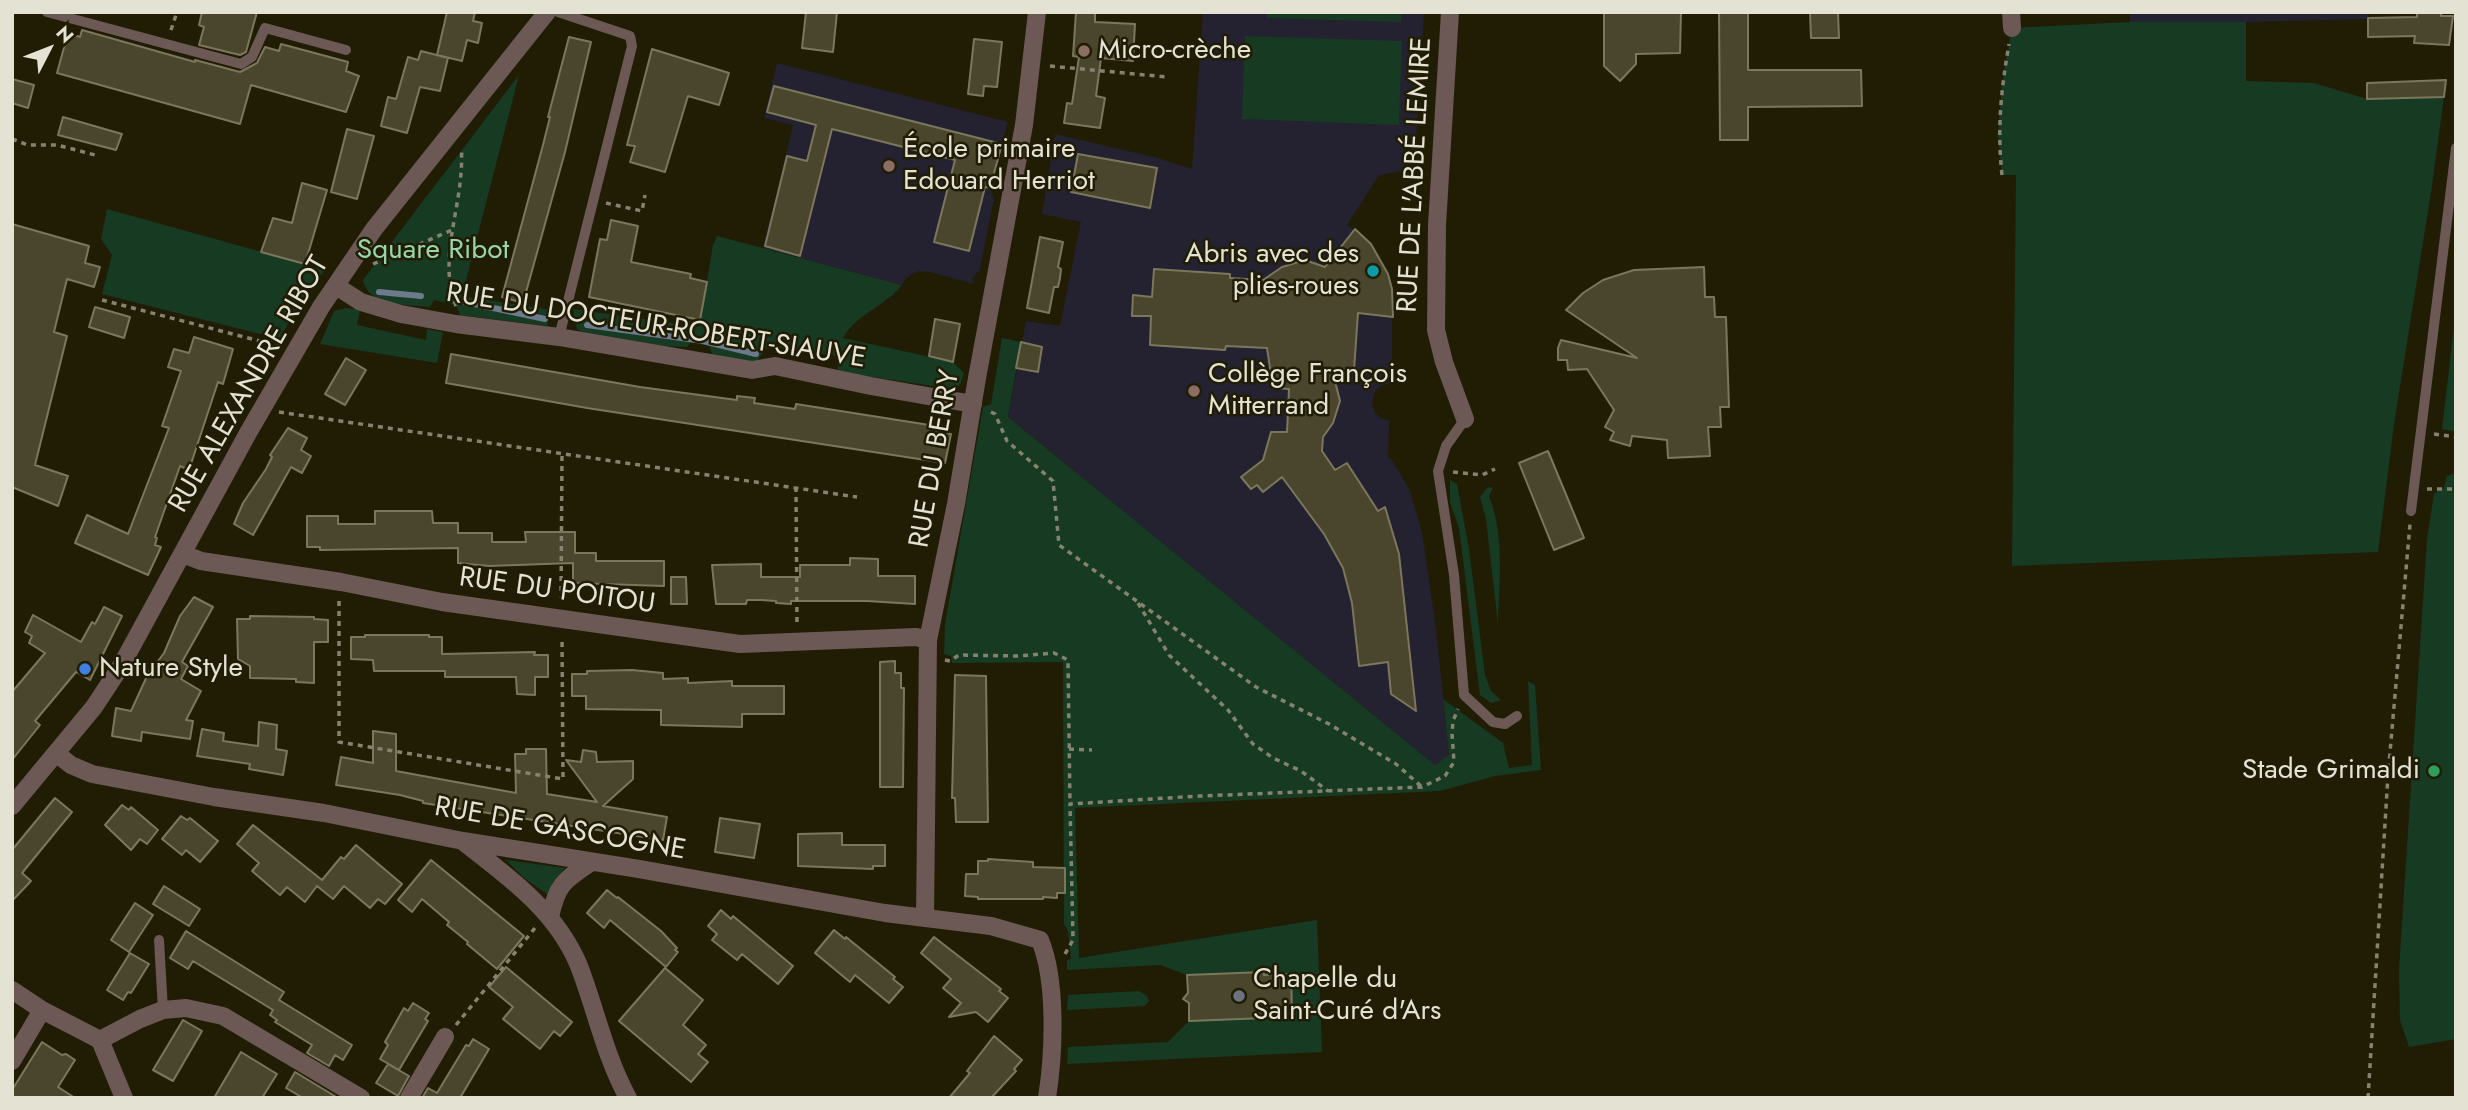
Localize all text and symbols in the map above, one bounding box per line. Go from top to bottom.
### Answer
north arrow [14,14,84,84]
text: N [50,20,80,49]
place label: Micro-crèche [1098,34,1251,68]
street label: RUE DE L'ABBÉ LEMIRE [1392,36,1440,314]
marker: Micro-crèche [1076,43,1092,59]
place label: École primaire Edouard Herriot [903,133,1095,199]
marker: École primaire Edouard Herriot [881,158,897,174]
park label: Square Ribot [357,234,509,268]
place label: Abris avec des plies-roues [1185,238,1359,304]
street label: RUE ALEXANDRE RIBOT [163,251,337,519]
marker: Abris avec des plies-roues [1365,263,1381,279]
street label: RUE DU DOCTEUR-ROBERT-SIAUVE [444,277,868,377]
place label: Collège François Mitterrand [1208,358,1407,424]
street label: RUE DU BERRY [904,367,968,551]
marker: Collège François Mitterrand [1186,383,1202,399]
street label: RUE DU POITOU [457,562,657,622]
place label: Nature Style [99,652,243,686]
marker: Nature Style [77,661,93,677]
place label: Stade Grimaldi [2242,754,2420,788]
marker: Stade Grimaldi [2426,763,2442,779]
street label: RUE DE GASCOGNE [432,791,688,869]
place label: Chapelle du Saint-Curé d'Ars [1253,963,1441,1029]
marker: Chapelle du Saint-Curé d'Ars [1231,988,1247,1004]

